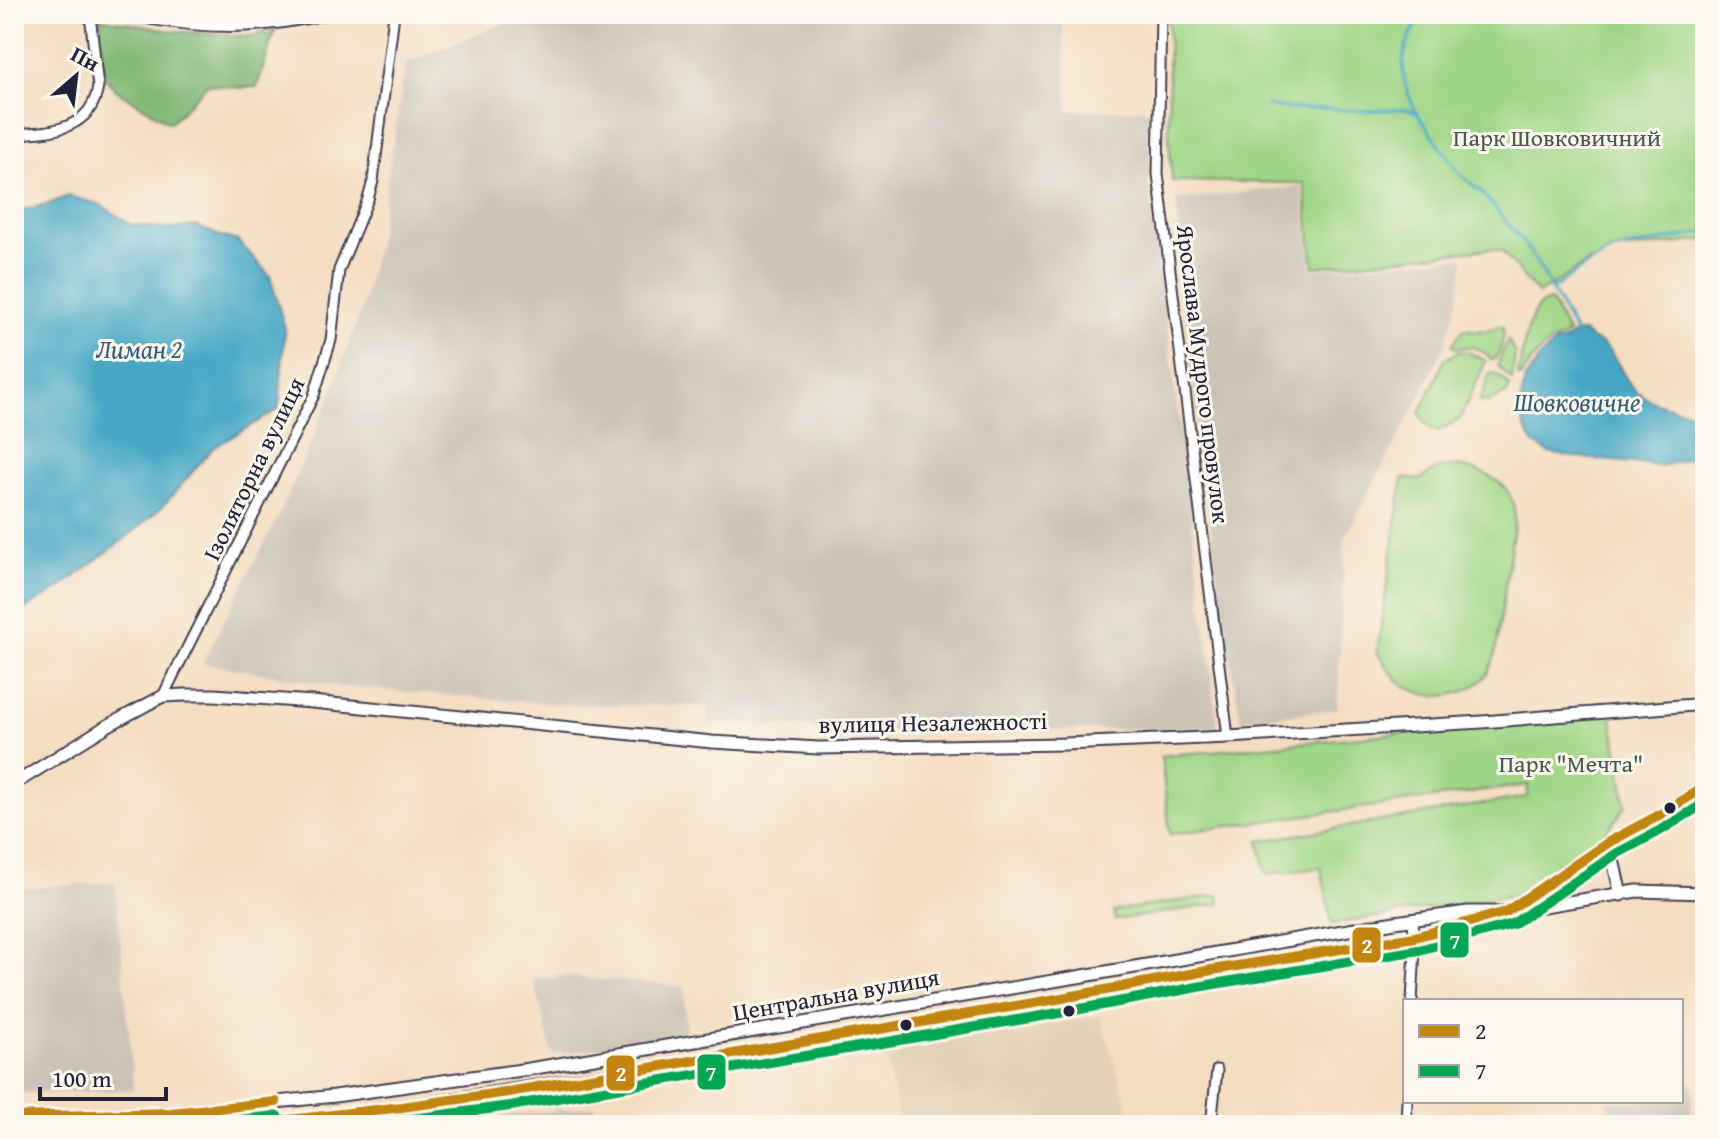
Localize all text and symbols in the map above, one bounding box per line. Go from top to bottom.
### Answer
north arrow [36,36,116,116]
text: Пн [65,38,105,79]
park label: Парк Шовковичний [1453,120,1661,155]
street label: Ярослава Мудрого провулок [1168,222,1239,526]
water label: Лиман 2 [96,329,182,368]
street label: Ізоляторна вулиця [194,371,313,566]
water label: Шовковичне [1514,382,1640,421]
street label: вулиця Незалежності [818,703,1048,742]
park label: Парк "Мечта" [1499,746,1643,781]
unlabelled marker [1662,800,1678,816]
line badge: 7 [1439,921,1470,959]
text: 7 [1449,924,1461,956]
line badge: 2 [1351,926,1382,964]
text: 2 [1361,929,1373,961]
street label: Центральна вулиця [730,959,942,1030]
legend [1403,999,1683,1103]
unlabelled marker [1061,1003,1077,1019]
text: 2 [1475,1013,1487,1048]
unlabelled marker [898,1017,914,1033]
scale bar [40,1051,166,1101]
line badge: 7 [696,1053,727,1091]
text: 7 [1475,1053,1487,1088]
line badge: 2 [605,1054,636,1092]
text: 7 [705,1056,717,1088]
text: 2 [615,1057,627,1089]
text: 100 m [52,1061,112,1096]

